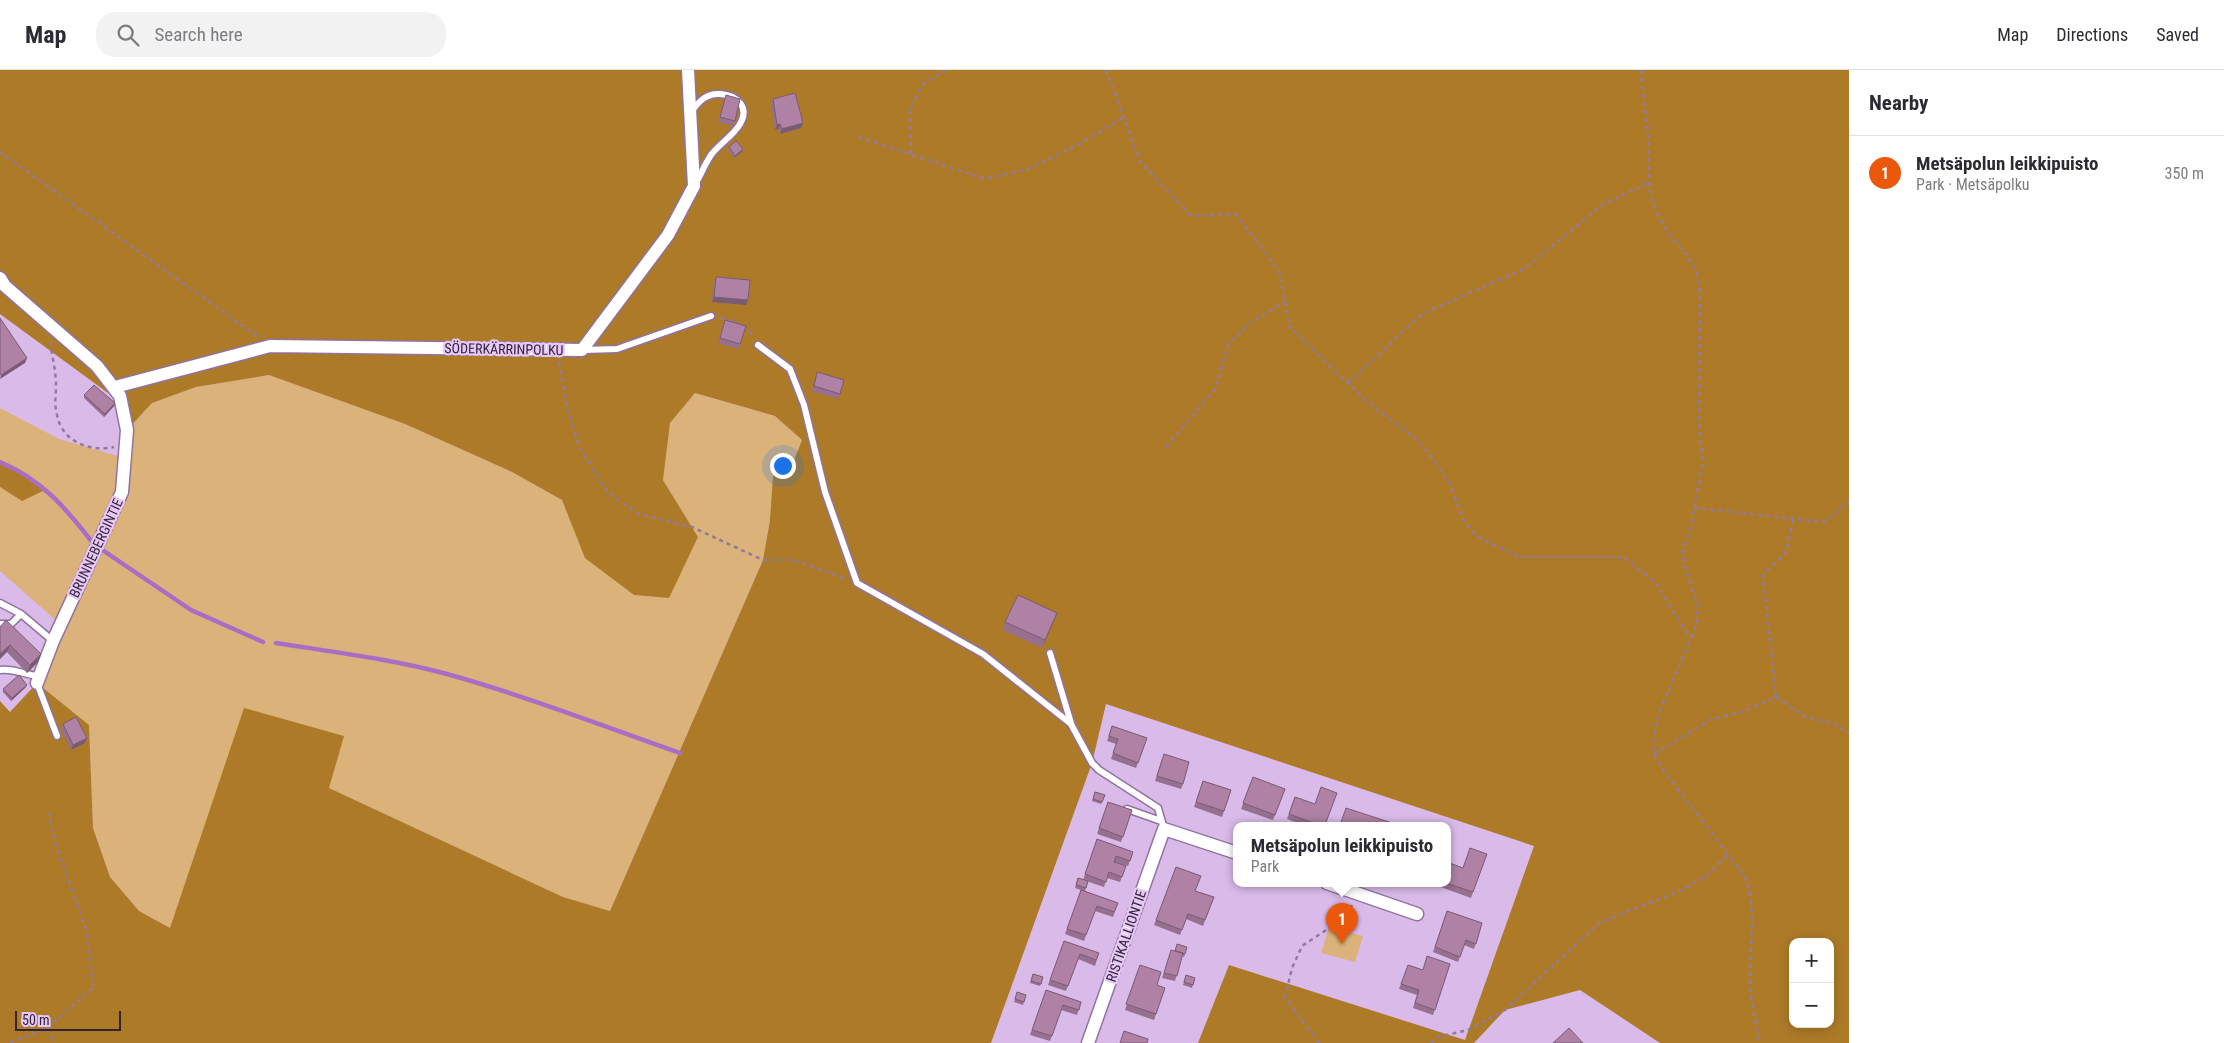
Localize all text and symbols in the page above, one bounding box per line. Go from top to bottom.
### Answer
search box [96,12,446,57]
text: Map [25,21,66,49]
icon: search [114,21,142,49]
text: Search here [154,23,243,46]
text: Map [1997,24,2028,45]
text: Directions [2056,24,2128,45]
text: Saved [2156,24,2199,45]
text: Nearby [1869,91,1928,115]
text: Metsäpolun leikkipuisto [1916,152,2098,175]
text: 1 [1881,164,1889,183]
text: 350 m [2165,164,2204,183]
text: Park · Metsäpolku [1916,175,2030,194]
street label: SÖDERKÄRRINPOLKU [444,340,564,358]
your location [770,453,796,479]
street label: BRUNNEBERGINTIE [66,496,126,600]
popup [1233,822,1451,887]
text: Metsäpolun leikkipuisto [1251,834,1433,857]
text: Park [1251,857,1279,876]
street label: RISTIKALLIONTIE [1103,888,1149,984]
pin: 1 [1326,903,1358,944]
map controls [1789,938,1834,1028]
button: + [1789,938,1834,983]
button: − [1789,983,1834,1028]
scale bar [15,1008,121,1031]
text: 50 m [22,1012,50,1028]

